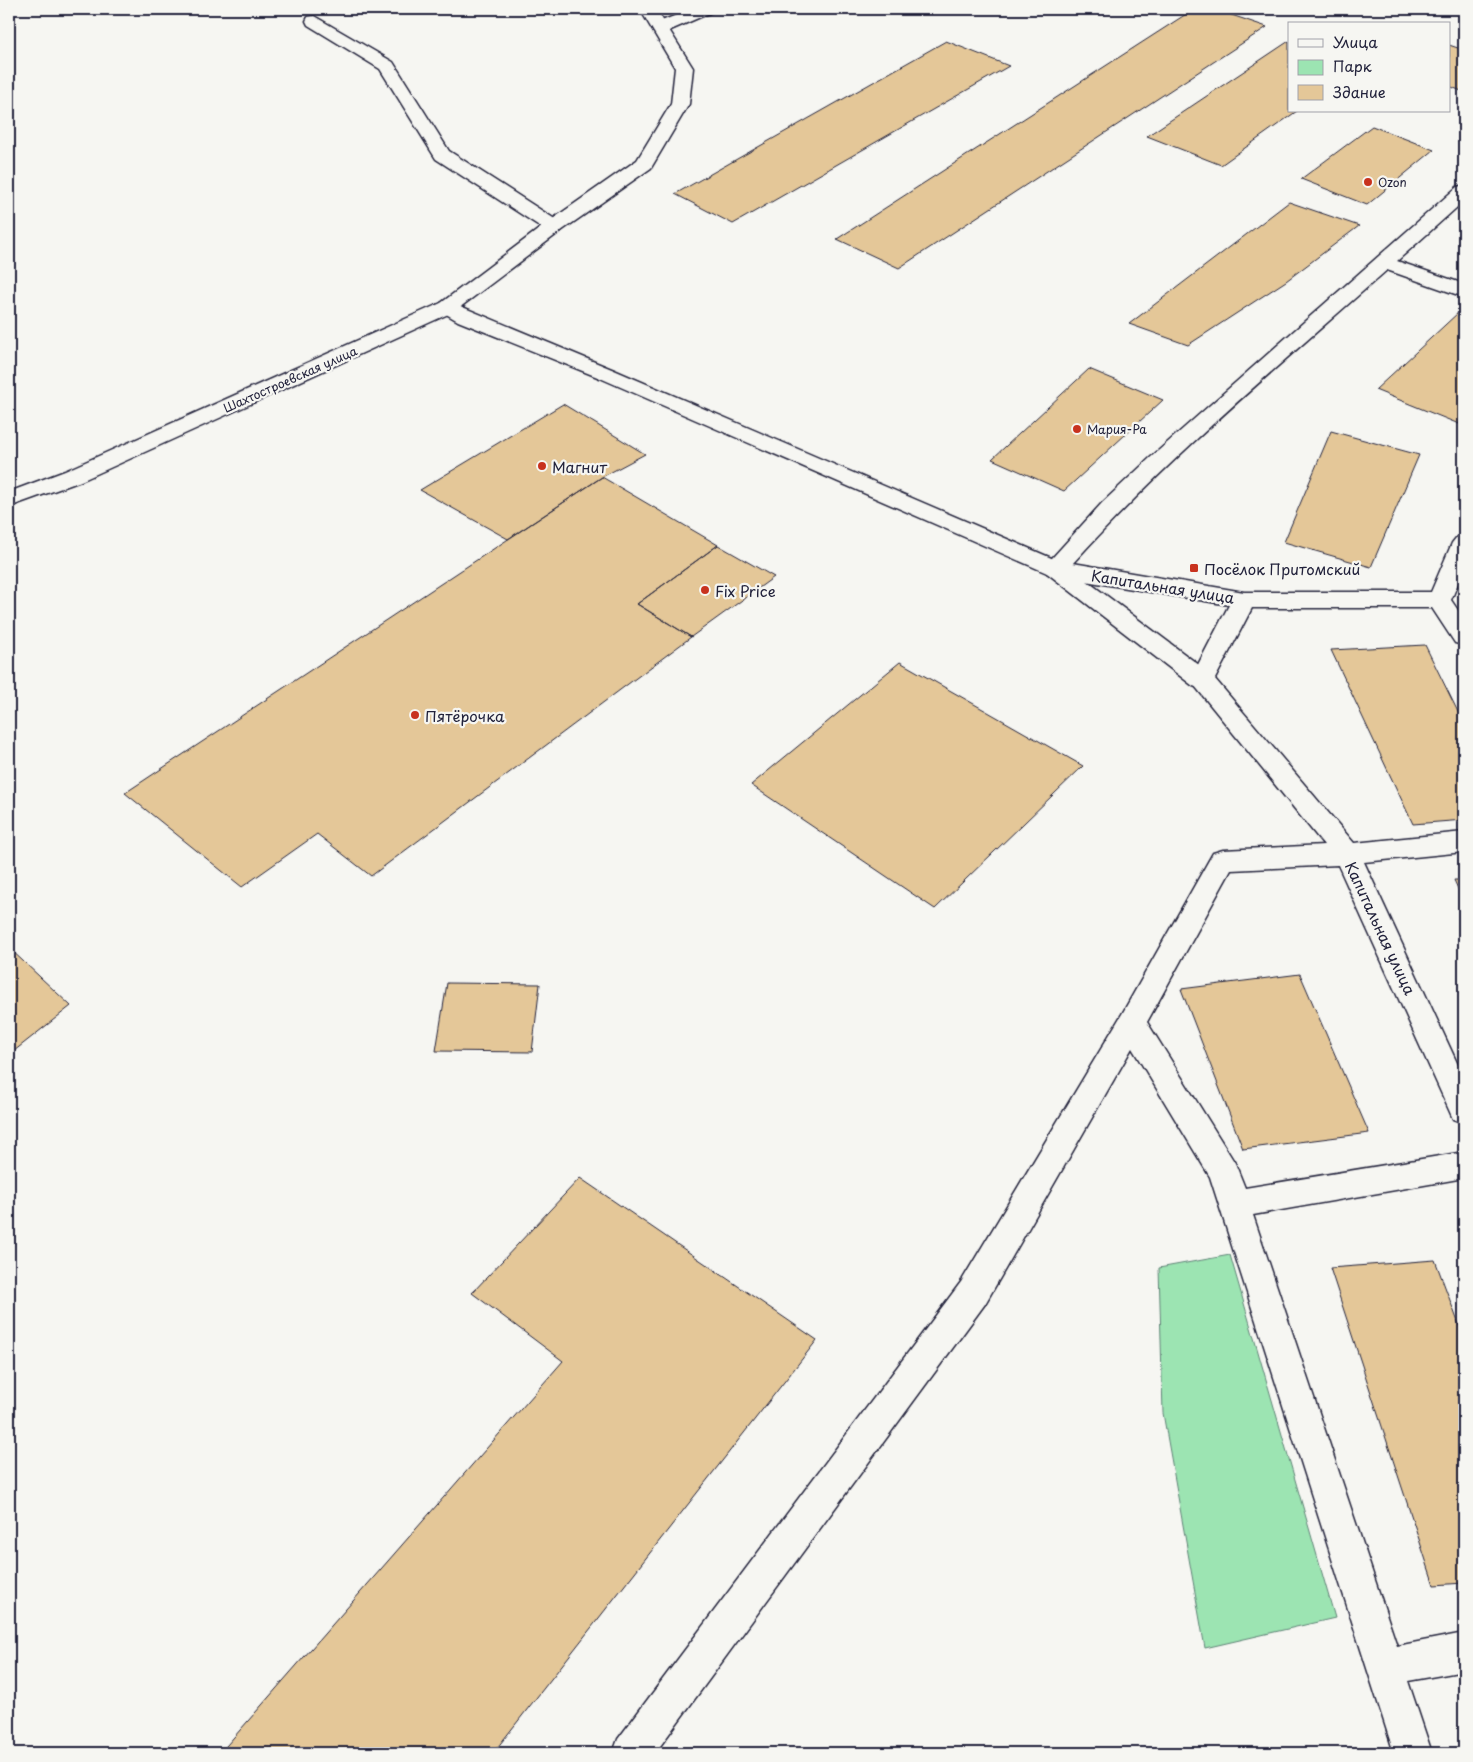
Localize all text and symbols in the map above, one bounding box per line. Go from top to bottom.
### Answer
legend [1288,22,1450,112]
text: Улица [1333,30,1378,53]
text: Парк [1333,54,1372,77]
text: Здание [1333,80,1386,103]
place label: Ozon [1378,173,1407,191]
marker: Ozon [1362,176,1374,188]
street label: Шахтостроевская улица [220,341,360,417]
place label: Мария-Ра [1087,420,1147,438]
marker: Мария-Ра [1071,423,1083,435]
place label: Магнит [552,455,607,478]
marker: Магнит [536,460,548,472]
place label: Посёлок Притомский [1204,557,1360,580]
marker: Посёлок Притомский [1188,562,1200,574]
street label: Капитальная улица [1090,563,1237,609]
place label: Fix Price [715,579,776,602]
marker: Fix Price [699,584,711,596]
place label: Пятёрочка [425,704,505,727]
marker: Пятёрочка [409,709,421,721]
street label: Капитальная улица [1340,858,1422,999]

